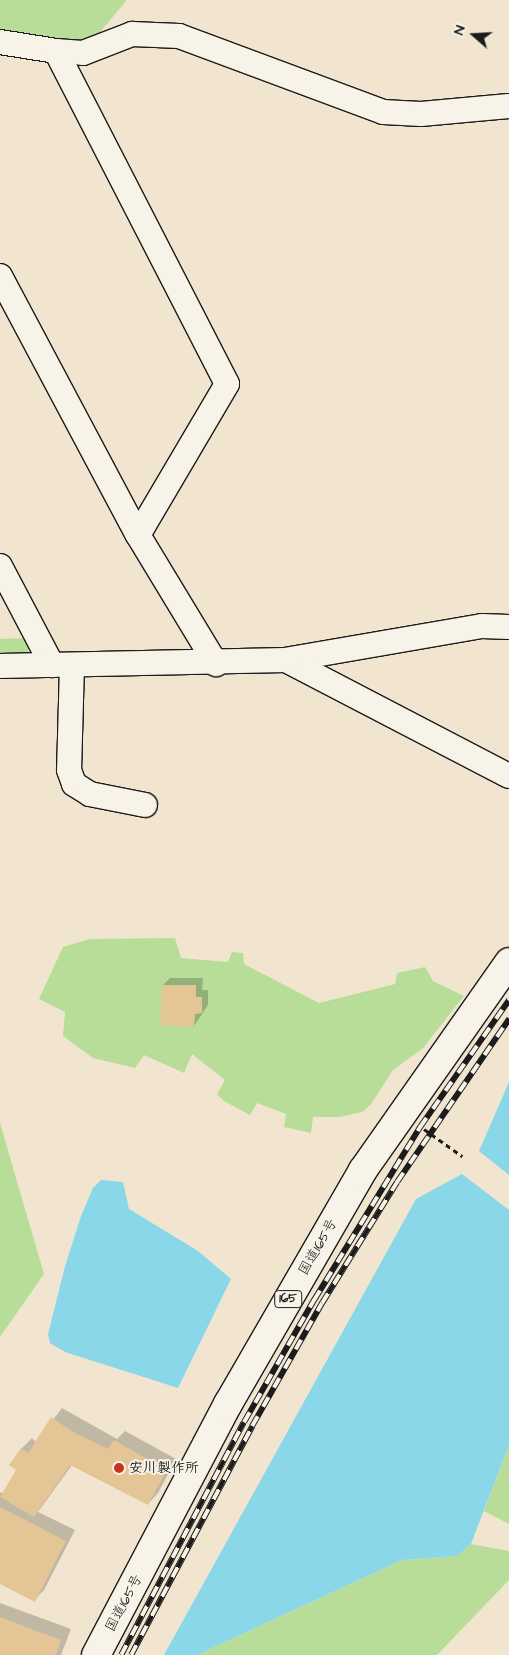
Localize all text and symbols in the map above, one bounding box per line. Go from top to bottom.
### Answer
north arrow [449,10,499,60]
text: N [449,23,471,38]
street label: 国道165号 [295,1216,341,1278]
road number: 165 [273,1290,303,1308]
place label: 安川製作所 [129,1460,199,1476]
marker: 安川製作所 [113,1462,125,1474]
street label: 国道165号 [102,1571,146,1635]

